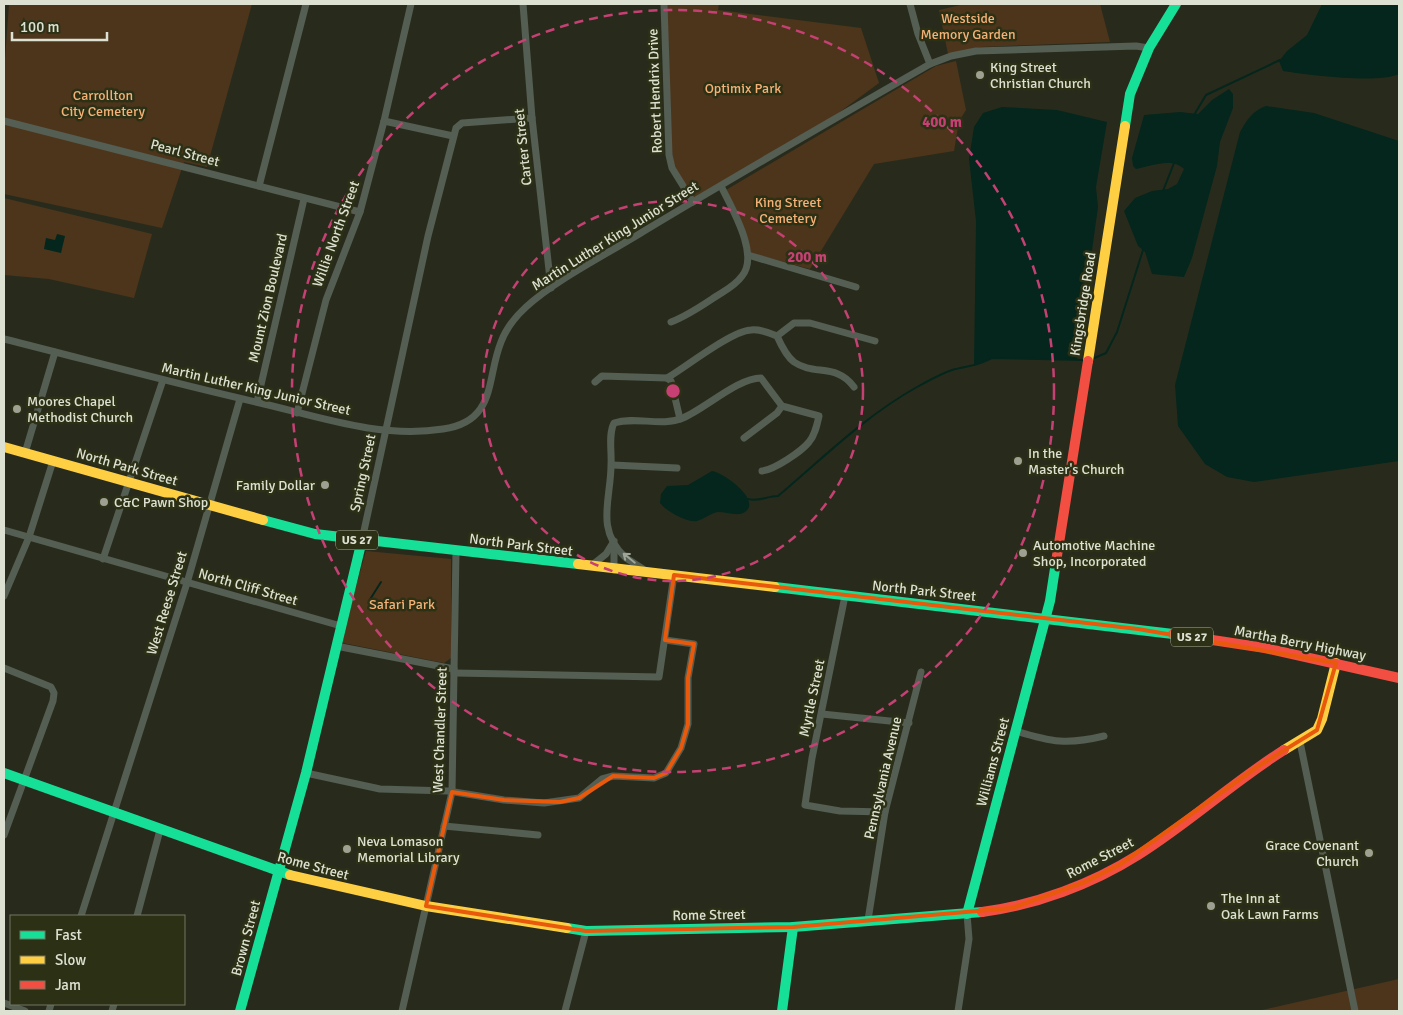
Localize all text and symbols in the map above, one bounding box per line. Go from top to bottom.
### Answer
scale bar [12,10,108,42]
park label: Westside Memory Garden [920,10,1016,43]
text: 100 m [20,18,60,36]
street label: Robert Hendrix Drive [644,28,666,154]
place label: King Street Christian Church [990,59,1091,92]
marker: King Street Christian Church [974,69,986,81]
park label: Optimix Park [705,80,781,97]
park label: Carrollton City Cemetery [61,87,146,120]
street label: Carter Street [510,108,535,186]
text: 400 m [922,113,962,131]
street label: Pearl Street [149,136,221,170]
street label: Willie North Street [309,178,363,289]
street label: Martin Luther King Junior Street [529,178,702,294]
park label: King Street Cemetery [755,194,821,227]
street label: Mount Zion Boulevard [245,232,291,364]
text: 200 m [787,248,827,266]
street label: Kingsbridge Road [1066,251,1100,357]
street label: Martin Luther King Junior Street [160,359,352,419]
centre of rings [664,382,682,400]
place label: Moores Chapel Methodist Church [27,393,133,426]
marker: Moores Chapel Methodist Church [11,403,23,415]
street label: Spring Street [346,433,380,513]
street label: North Park Street [75,444,180,490]
place label: In the Master's Church [1028,445,1124,478]
marker: In the Master's Church [1012,455,1024,467]
place label: Family Dollar [236,477,316,494]
marker: Family Dollar [319,479,331,491]
place label: C&C Pawn Shop [114,494,208,511]
marker: C&C Pawn Shop [98,496,110,508]
road number: US 27 [336,530,378,550]
street label: North Park Street [468,530,574,560]
place label: Automotive Machine Shop, Incorporated [1033,537,1155,570]
marker: Automotive Machine Shop, Incorporated [1017,547,1029,559]
street label: West Reese Street [143,549,191,657]
one-way arrow [622,553,636,563]
street label: North Cliff Street [196,565,300,609]
street label: North Park Street [871,577,977,605]
park label: Safari Park [369,596,435,613]
street label: Martha Berry Highway [1233,622,1368,664]
road number: US 27 [1171,628,1213,646]
street label: Myrtle Street [796,658,829,738]
street label: West Chandler Street [429,666,451,793]
street label: Pennsylvania Avenue [861,715,905,841]
street label: Williams Street [973,716,1013,808]
place label: Neva Lomason Memorial Library [357,833,460,866]
street label: Rome Street [1064,834,1137,882]
place label: Grace Covenant Church [1265,837,1359,870]
marker: Neva Lomason Memorial Library [341,843,353,855]
marker: Grace Covenant Church [1363,847,1375,859]
street label: Rome Street [275,848,351,884]
place label: The Inn at Oak Lawn Farms [1221,890,1319,923]
street label: Brown Street [228,898,264,978]
marker: The Inn at Oak Lawn Farms [1205,900,1217,912]
street label: Rome Street [672,906,746,924]
legend [10,915,185,1005]
text: Fast [55,926,82,944]
text: Slow [55,951,86,969]
text: Jam [55,976,81,994]

